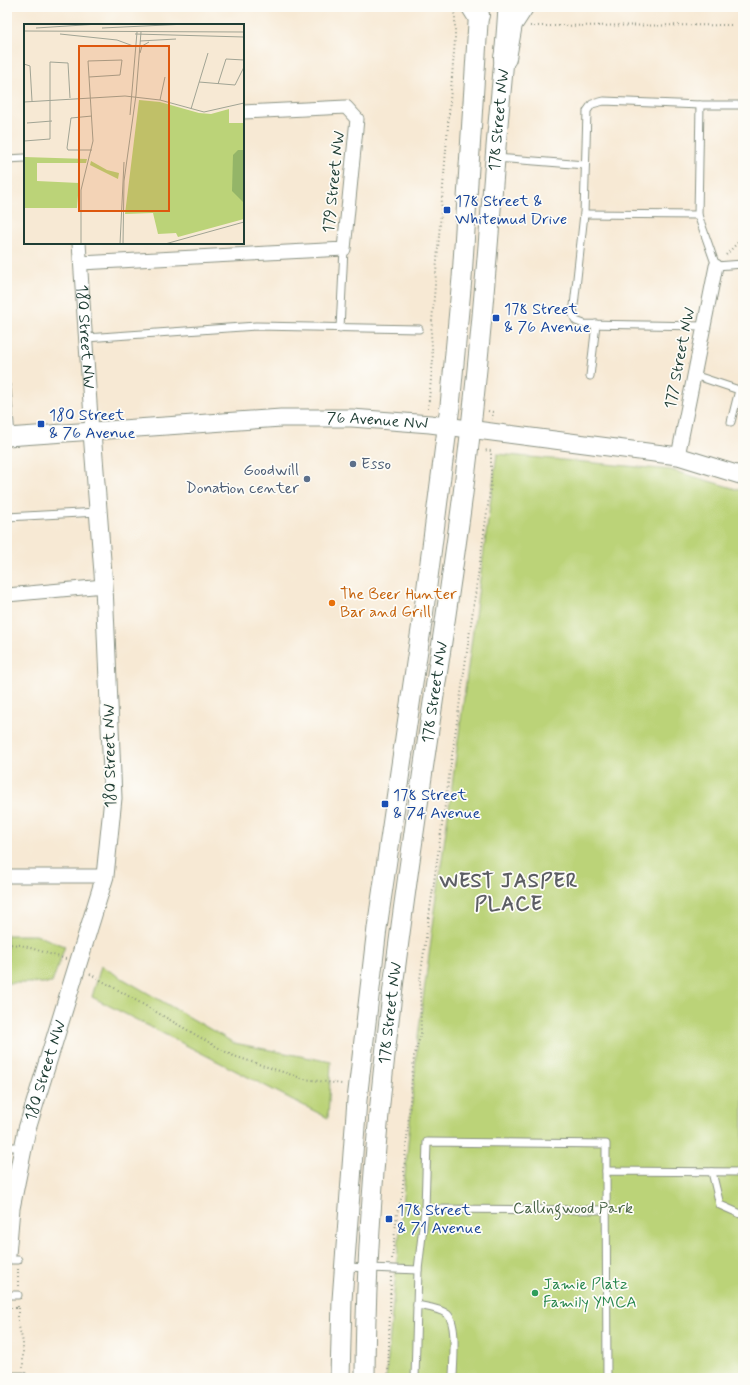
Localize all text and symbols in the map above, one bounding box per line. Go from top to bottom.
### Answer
inset map [24,24,244,244]
street label: 178 Street NW [484,68,514,172]
street label: 179 Street NW [318,130,350,234]
place label: 178 Street & Whitemud Drive [455,191,567,230]
marker: 178 Street & Whitemud Drive [442,205,452,215]
street label: 180 Street NW [71,284,100,390]
place label: 178 Street & 76 Avenue [504,299,591,338]
street label: 177 Street NW [660,305,700,411]
marker: 178 Street & 76 Avenue [491,313,501,323]
place label: 180 Street & 76 Avenue [49,405,136,444]
street label: 76 Avenue NW [327,407,429,434]
marker: 180 Street & 76 Avenue [36,419,46,429]
place label: Esso [361,454,391,475]
marker: Esso [348,459,358,469]
place label: Goodwill Donation center [186,460,299,499]
marker: Goodwill Donation center [302,474,312,484]
place label: The Beer Hunter Bar and Grill [340,584,457,623]
marker: The Beer Hunter Bar and Grill [327,598,337,608]
street label: 178 Street NW [417,640,452,745]
street label: 180 Street NW [99,704,121,808]
place label: 178 Street & 74 Avenue [393,785,480,824]
marker: 178 Street & 74 Avenue [380,799,390,809]
district label: WEST JASPER PLACE [438,868,579,918]
street label: 178 Street NW [374,961,407,1065]
street label: 180 Street NW [20,1017,70,1124]
park label: Callingwood Park [513,1198,633,1220]
place label: 178 Street & 71 Avenue [397,1200,482,1239]
marker: 178 Street & 71 Avenue [384,1214,394,1224]
place label: Jamie Platz Family YMCA [543,1274,637,1313]
marker: Jamie Platz Family YMCA [530,1288,540,1298]

